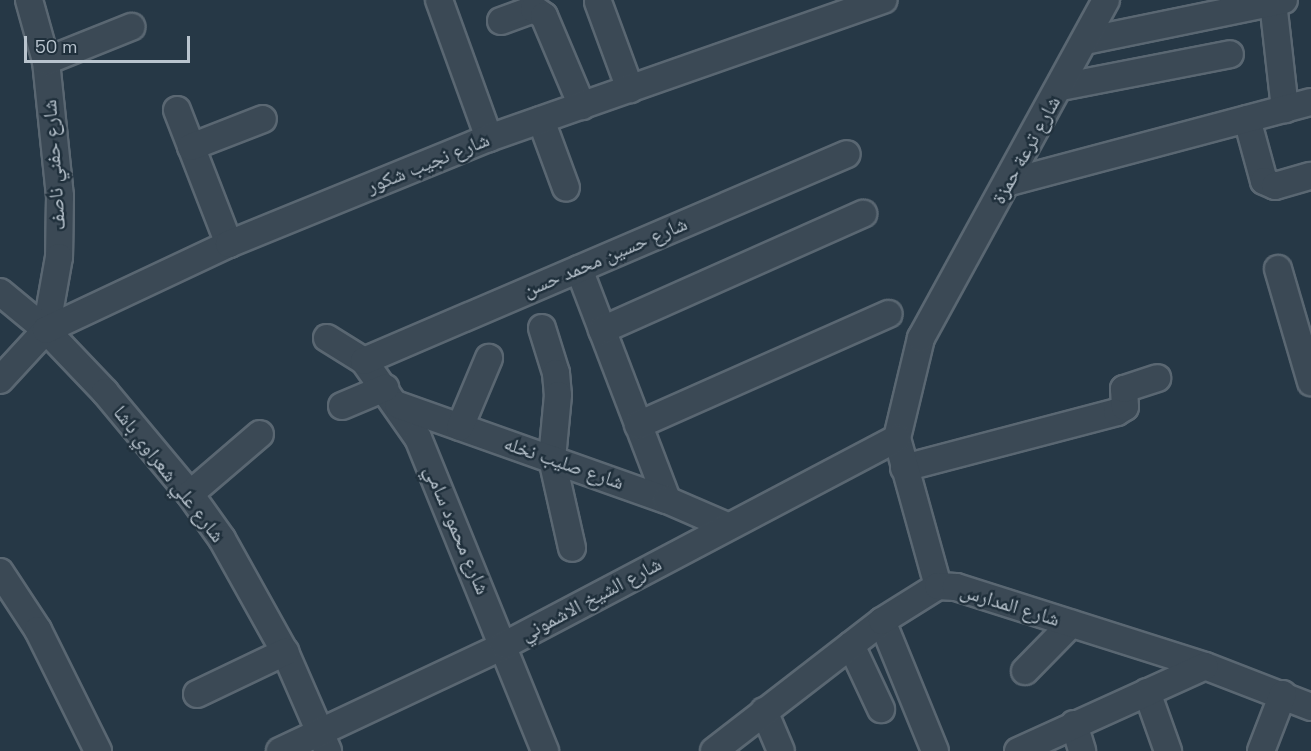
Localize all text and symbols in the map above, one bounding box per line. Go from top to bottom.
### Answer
scale bar [27,24,194,62]
text: 50 m [35,35,77,58]
street label: شارع ترعة حمزة [987,92,1065,208]
street label: شارع حفني ناصف [37,99,71,231]
street label: شارع نجيب شكور [363,128,493,198]
street label: شارع حسين محمد حسن [519,212,691,302]
street label: شارع علي شعراوي باشا [108,401,230,547]
street label: شارع صليب نخله [501,431,627,495]
street label: شارع محمود سامي [419,462,495,598]
street label: شارع الشيخ الاشموني [516,552,666,646]
street label: شارع المدارس [957,579,1063,631]

